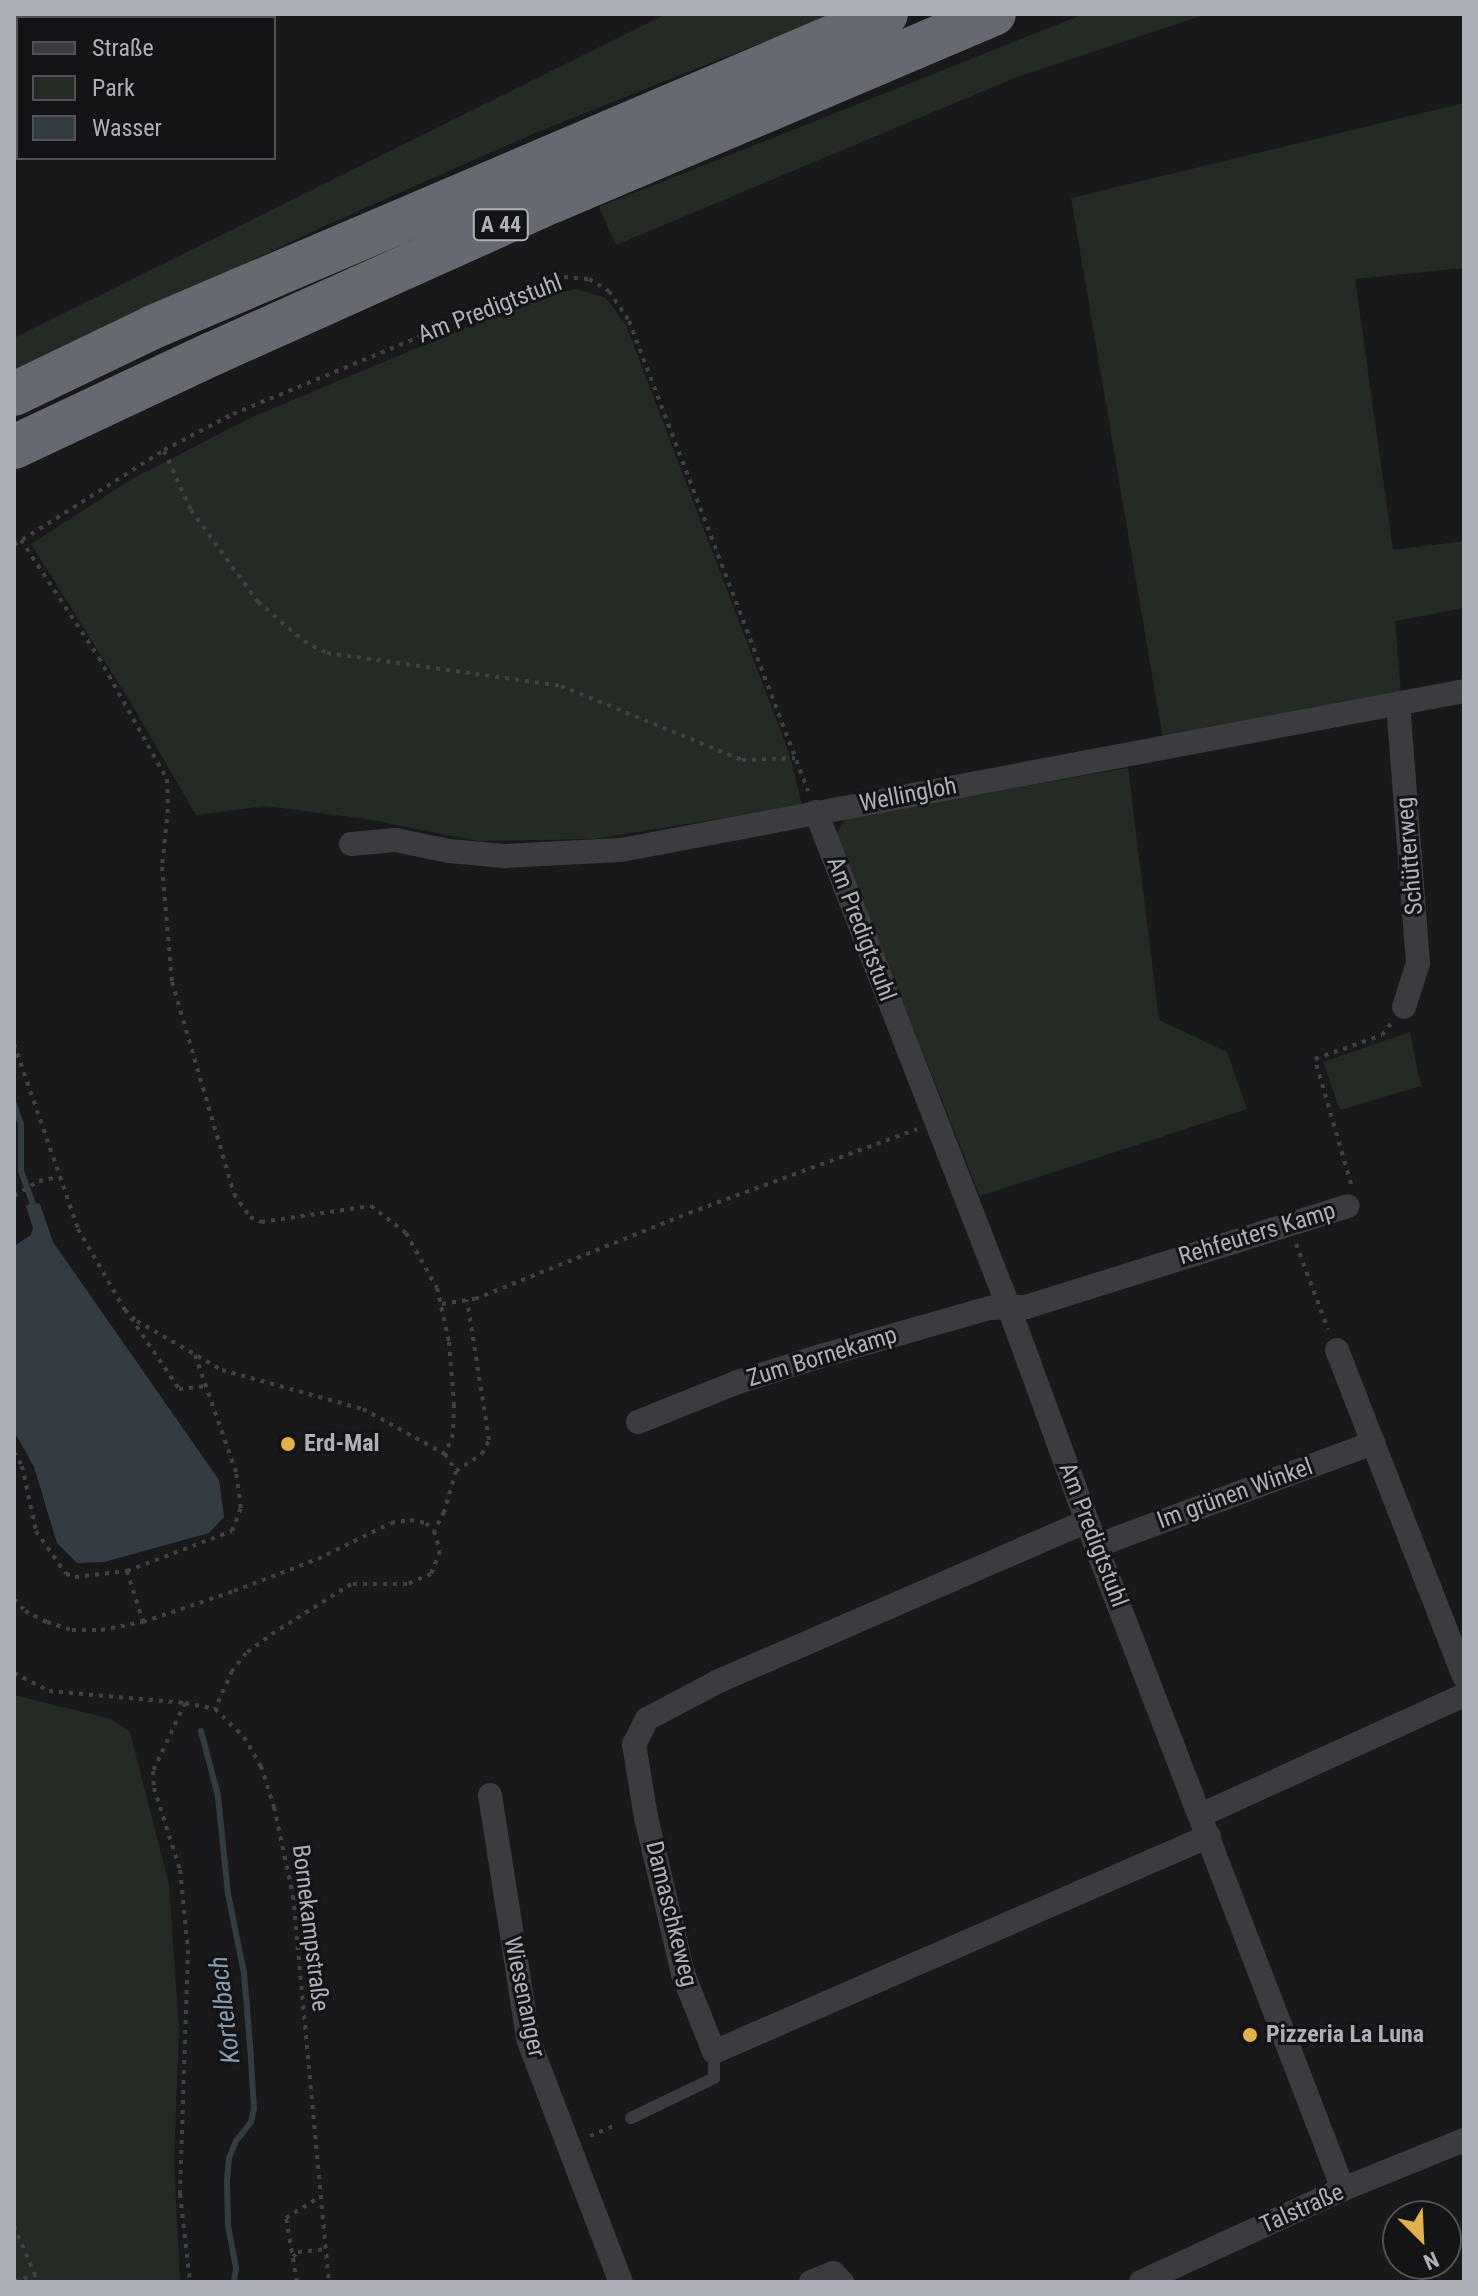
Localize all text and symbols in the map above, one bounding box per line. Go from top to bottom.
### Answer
legend [16,16,276,160]
text: Straße [92,34,154,62]
text: Park [92,74,135,102]
text: Wasser [92,114,162,142]
road number: A 44 [471,207,531,243]
street label: Am Predigtstuhl [414,268,566,350]
street label: Wellingloh [857,771,959,819]
street label: Schütterweg [1390,796,1430,916]
street label: Am Predigtstuhl [820,853,902,1005]
street label: Rehfeuters Kamp [1175,1196,1339,1272]
street label: Zum Bornekamp [744,1321,900,1393]
place label: Erd-Mal [304,1430,380,1458]
marker: Erd-Mal [279,1435,297,1453]
street label: Im grünen Winkel [1153,1453,1317,1535]
street label: Am Predigtstuhl [1052,1459,1134,1611]
street label: Damaschkeweg [639,1838,703,1990]
street label: Bornekampstraße [285,1843,335,2013]
street label: Wiesenanger [497,1934,551,2060]
water label: Kortelbach [203,1955,247,2065]
place label: Pizzeria La Luna [1266,2021,1424,2049]
marker: Pizzeria La Luna [1241,2026,1259,2044]
street label: Talstraße [1256,2178,1348,2240]
north arrow [1382,2200,1462,2280]
text: N [1420,2246,1442,2275]

